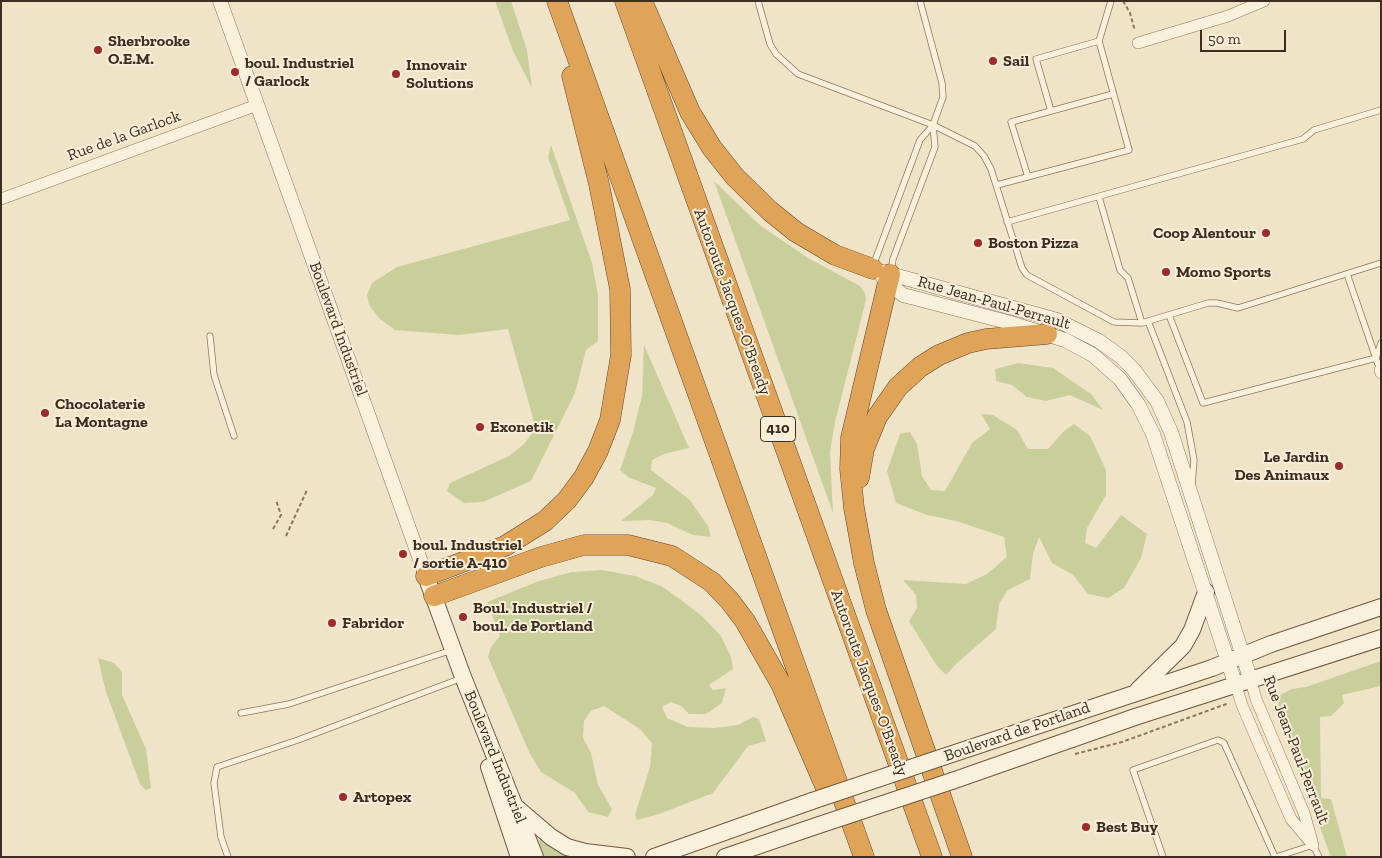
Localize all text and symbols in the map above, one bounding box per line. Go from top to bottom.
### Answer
scale bar [1202,20,1288,52]
text: 50 m [1208,30,1241,48]
place label: Sherbrooke O.E.M. [108,31,190,69]
marker: Sherbrooke O.E.M. [92,44,104,56]
place label: Sail [1003,51,1029,71]
place label: boul. Industriel / Garlock [245,53,354,91]
place label: Innovair Solutions [406,55,474,93]
marker: Sail [987,55,999,67]
marker: boul. Industriel / Garlock [229,66,241,78]
marker: Innovair Solutions [390,68,402,80]
street label: Rue de la Garlock [65,107,183,165]
street label: Autoroute Jacques-O'Bready [689,206,775,398]
place label: Coop Alentour [1153,223,1256,243]
marker: Coop Alentour [1260,227,1272,239]
place label: Boston Pizza [988,233,1079,253]
marker: Boston Pizza [972,237,984,249]
street label: Boulevard Industriel [305,259,371,399]
place label: Momo Sports [1176,262,1271,282]
marker: Momo Sports [1160,266,1172,278]
street label: Rue Jean-Paul-Perrault [915,272,1073,334]
place label: Chocolaterie La Montagne [55,394,148,432]
marker: Chocolaterie La Montagne [39,407,51,419]
road number: 410 [760,416,796,442]
place label: Exonetik [490,417,554,437]
marker: Exonetik [474,421,486,433]
place label: Le Jardin Des Animaux [1234,447,1329,485]
marker: Le Jardin Des Animaux [1333,460,1345,472]
place label: boul. Industriel / sortie A-410 [413,535,522,573]
marker: boul. Industriel / sortie A-410 [397,548,409,560]
street label: Autoroute Jacques-O'Bready [826,587,912,779]
place label: Boul. Industriel / boul. de Portland [473,598,593,636]
marker: Boul. Industriel / boul. de Portland [457,611,469,623]
place label: Fabridor [342,613,404,633]
marker: Fabridor [326,617,338,629]
street label: Rue Jean-Paul-Perrault [1259,673,1333,827]
street label: Boulevard Industriel [460,688,530,826]
street label: Boulevard de Portland [942,698,1092,766]
place label: Artopex [353,787,411,807]
marker: Artopex [337,791,349,803]
place label: Best Buy [1096,817,1158,837]
marker: Best Buy [1080,821,1092,833]

